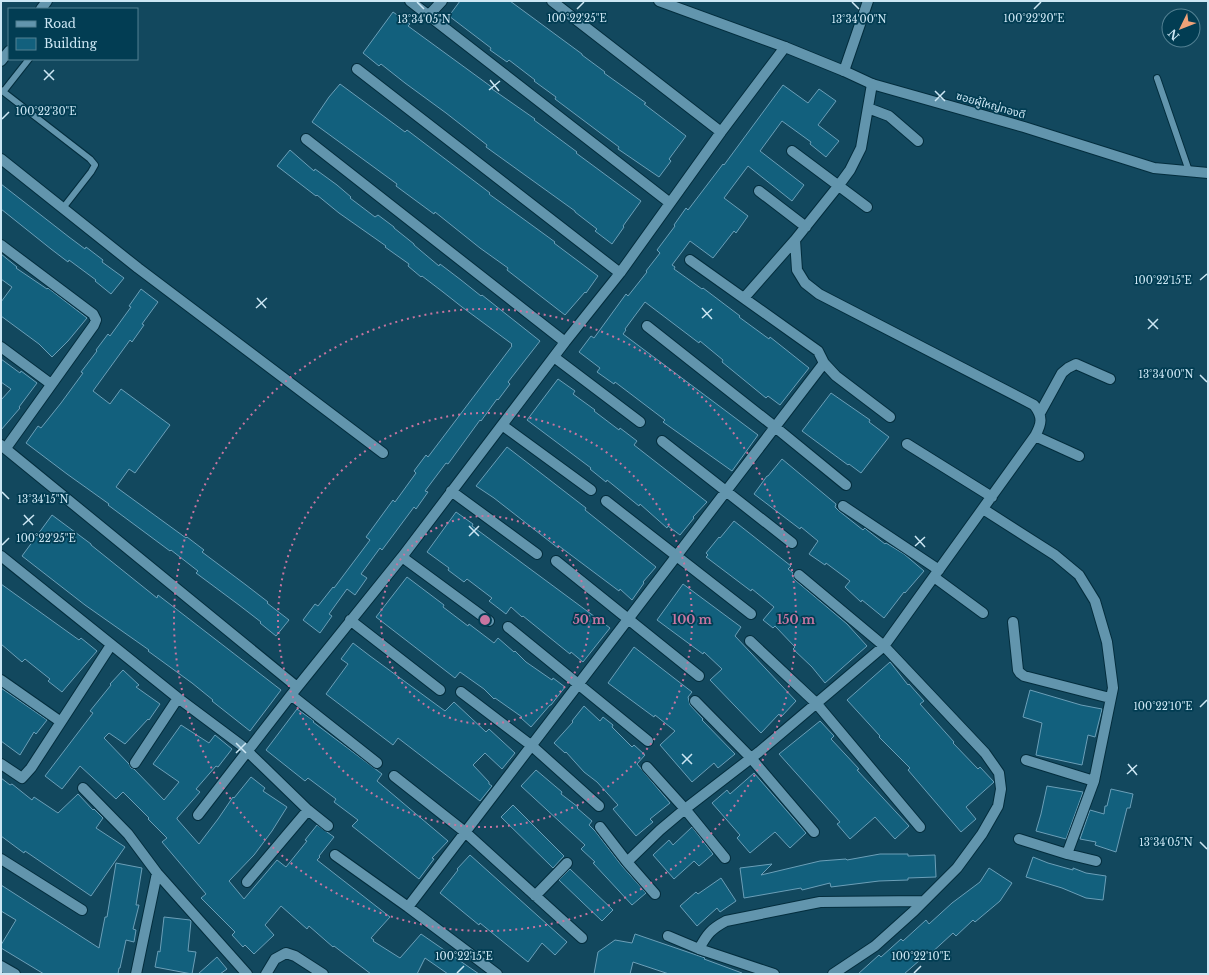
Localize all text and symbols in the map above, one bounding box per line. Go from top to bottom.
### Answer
legend [8,8,138,60]
north arrow [1161,8,1201,48]
text: 100°22'25"E [547,12,607,25]
text: 100°22'20"E [1004,12,1064,25]
text: 13°34'05"N [397,13,451,26]
text: 13°34'00"N [831,13,887,26]
text: Road [44,16,76,31]
text: N [1165,26,1182,43]
text: Building [44,36,98,51]
street label: ซอยผู้ใหญ่ทองดี [955,88,1027,122]
text: 100°22'30"E [16,105,76,118]
text: 100°22'15"E [1134,274,1192,287]
text: 13°34'00"N [1138,368,1194,381]
text: 13°34'15"N [18,493,68,506]
text: 100°22'25"E [16,532,76,545]
text: 50 m [573,612,606,627]
text: 100 m [672,612,713,627]
text: 150 m [777,612,816,627]
centre of rings [478,613,492,627]
text: 100°22'10"E [1133,700,1193,713]
text: 13°34'05"N [1139,836,1193,849]
text: 100°22'15"E [435,950,493,963]
text: 100°22'10"E [891,950,951,963]

